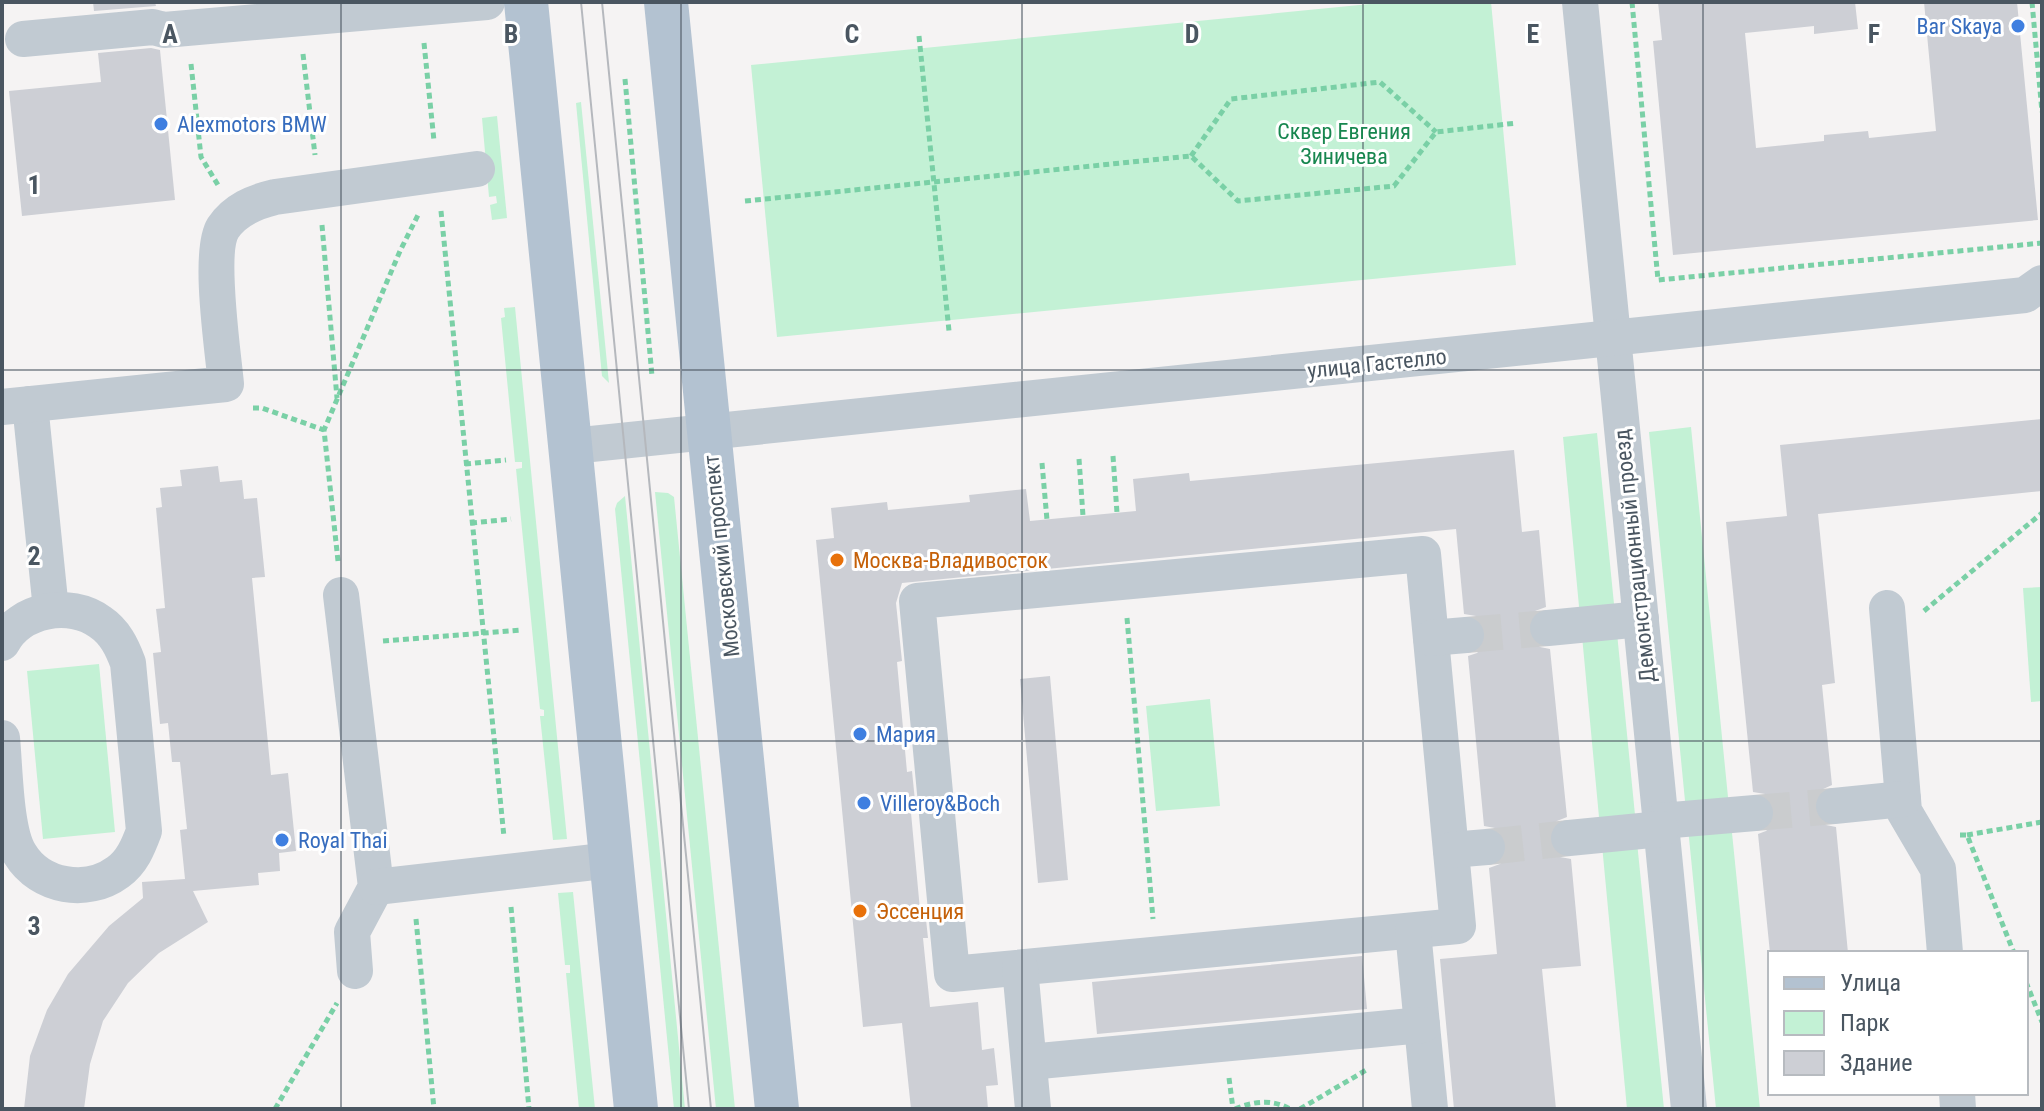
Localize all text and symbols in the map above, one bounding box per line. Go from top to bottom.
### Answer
place label: Bar Skaya [1916,14,2002,39]
marker: Bar Skaya [2009,17,2027,35]
text: A [162,19,178,49]
text: B [504,19,518,49]
text: C [845,19,860,49]
text: D [1185,19,1199,49]
text: E [1527,19,1540,49]
text: F [1868,19,1880,49]
place label: Alexmotors BMW [177,112,327,137]
marker: Alexmotors BMW [152,115,170,133]
park label: Сквер Евгения Зиничева [1277,119,1411,169]
text: 1 [27,170,41,200]
street label: улица Гастелло [1306,344,1448,383]
street label: Демонстрационный проезд [1609,428,1660,684]
street label: Московский проспект [698,454,745,658]
text: 2 [27,541,41,571]
place label: Москва-Владивосток [853,548,1048,573]
marker: Москва-Владивосток [828,551,846,569]
place label: Мария [876,722,936,747]
marker: Мария [851,725,869,743]
place label: Villeroy&Boch [880,791,1000,816]
marker: Villeroy&Boch [855,794,873,812]
place label: Royal Thai [298,828,387,853]
marker: Royal Thai [273,831,291,849]
place label: Эссенция [876,899,964,924]
marker: Эссенция [851,902,869,920]
text: 3 [27,911,41,941]
legend [1768,951,2028,1095]
text: Улица [1840,969,1901,997]
text: Парк [1840,1009,1890,1037]
text: Здание [1840,1049,1912,1077]

